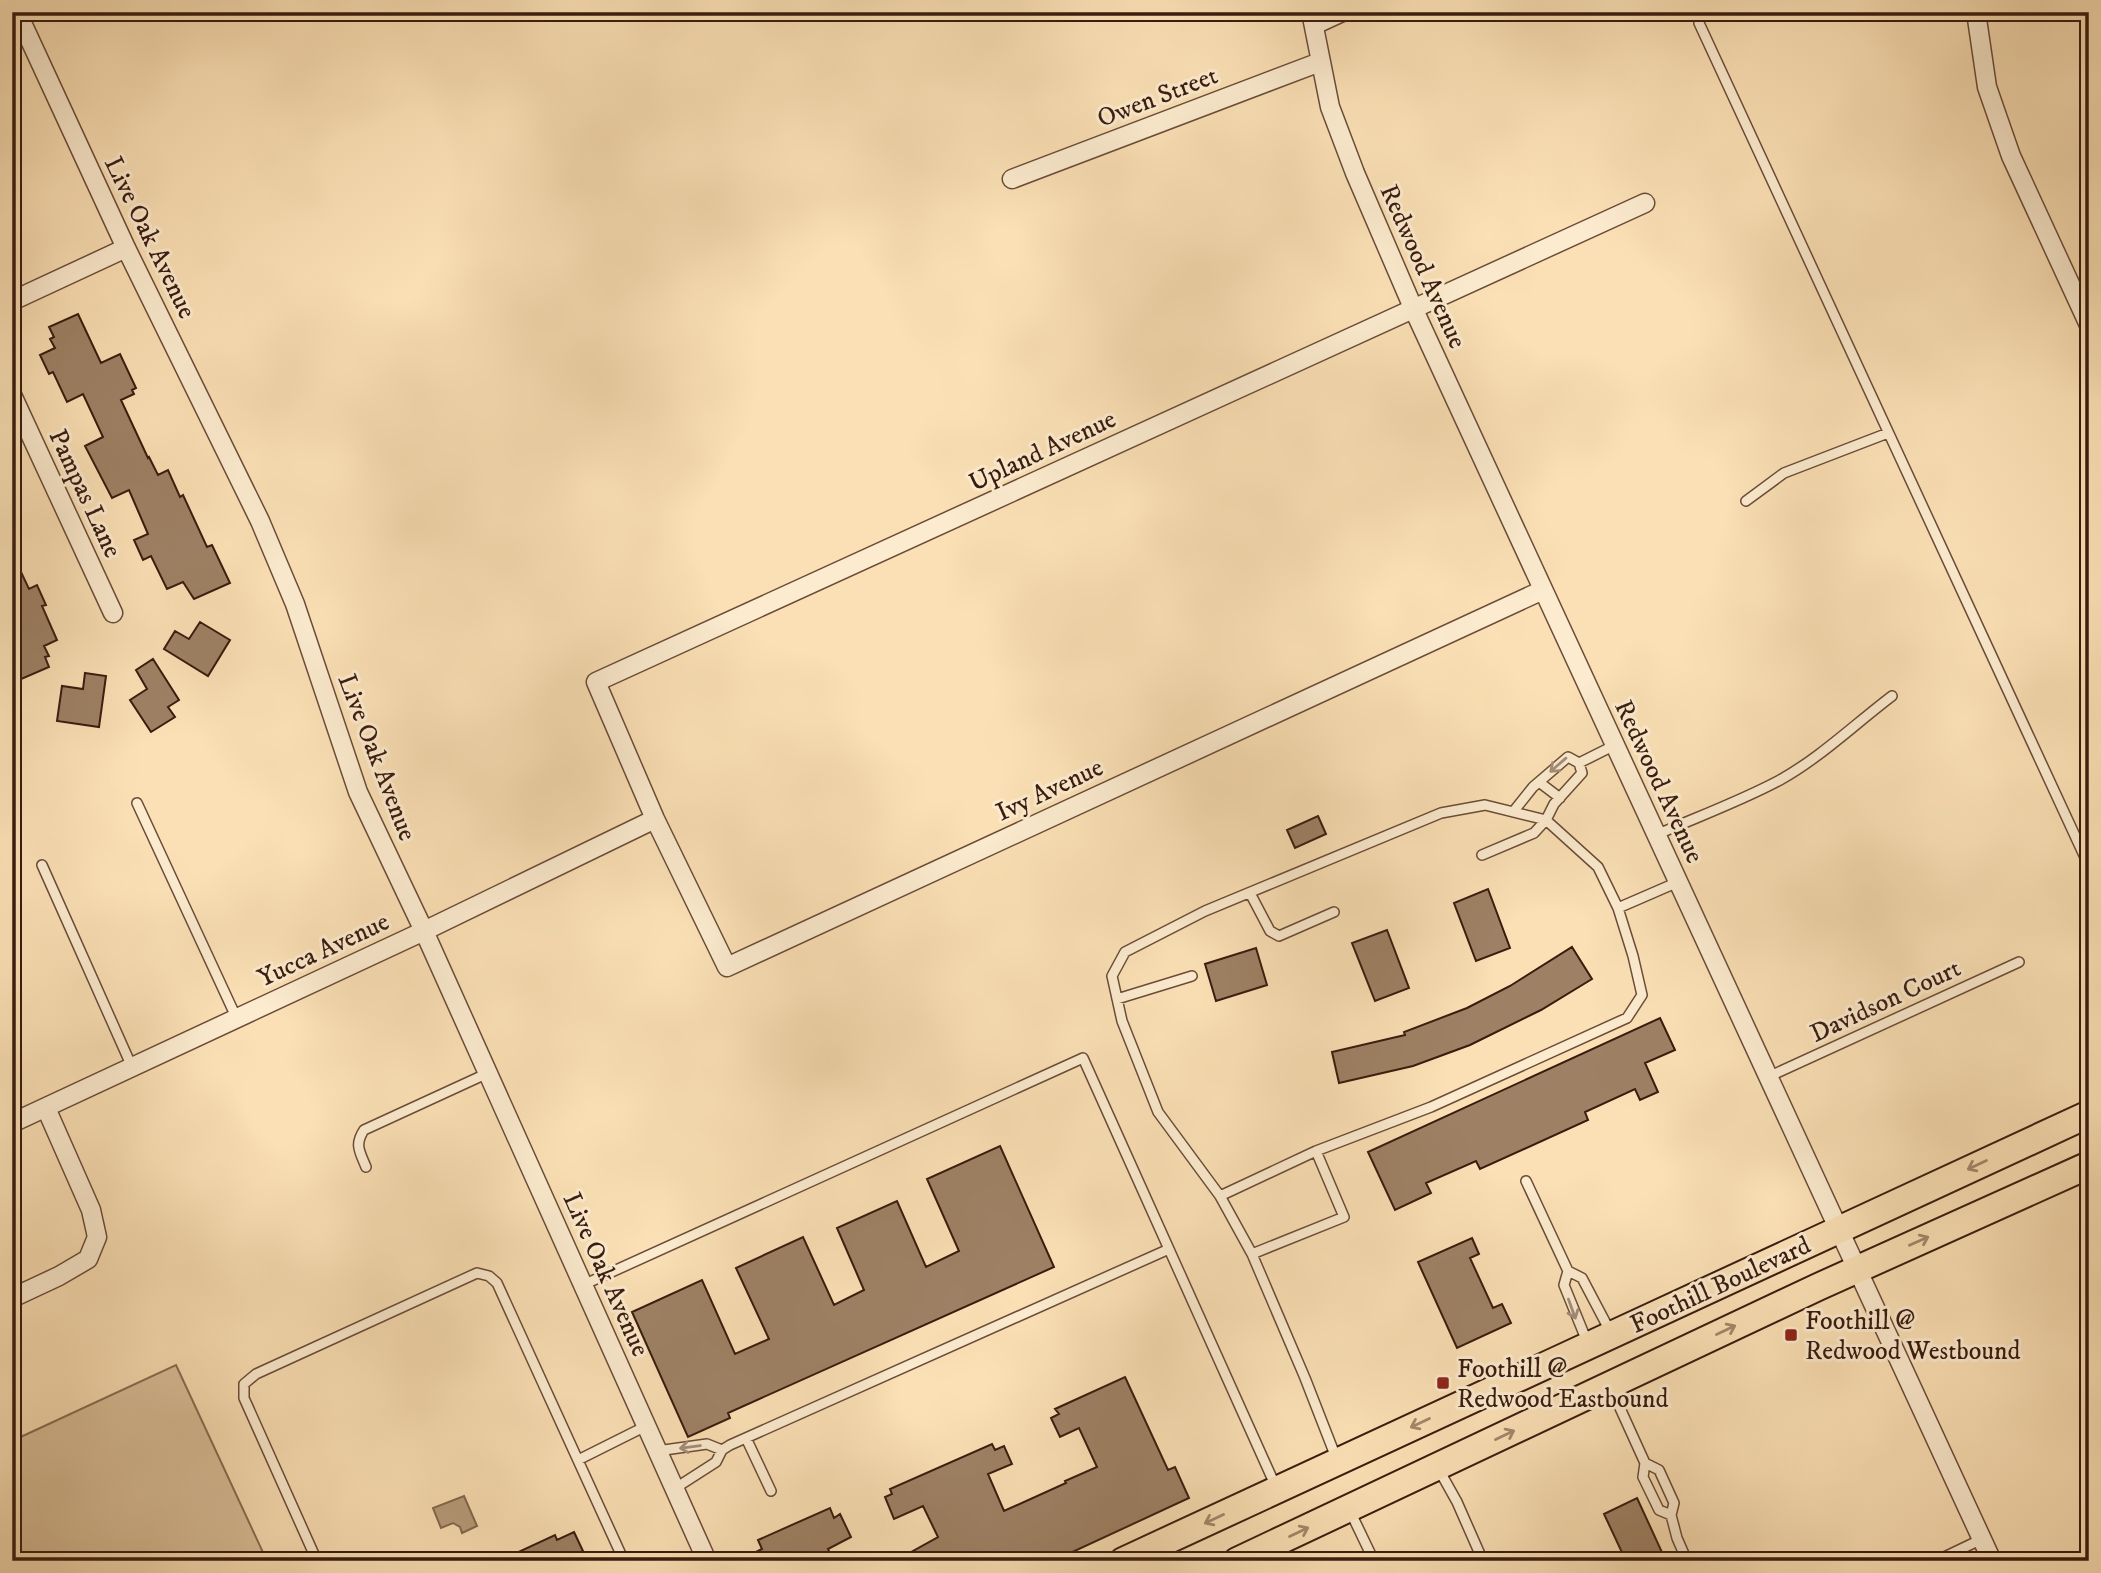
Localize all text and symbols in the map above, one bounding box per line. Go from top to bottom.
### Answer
street label: Owen Street [1093,59,1222,135]
street label: Live Oak Avenue [96,151,203,324]
street label: Redwood Avenue [1372,179,1474,354]
street label: Upland Avenue [964,403,1121,500]
street label: Pampas Lane [41,424,129,563]
street label: Live Oak Avenue [330,669,424,846]
street label: Redwood Avenue [1606,695,1711,868]
street label: Ivy Avenue [991,751,1109,830]
one-way arrow [1549,757,1567,773]
street label: Yucca Avenue [253,906,395,995]
street label: Davidson Court [1805,952,1966,1051]
one-way arrow [1967,1159,1988,1172]
street label: Live Oak Avenue [555,1187,657,1362]
street label: Foothill Boulevard [1625,1229,1816,1342]
one-way arrow [1908,1234,1929,1248]
one-way arrow [1567,1297,1580,1319]
place label: Foothill @ Redwood Westbound [1805,1305,2020,1368]
one-way arrow [1715,1323,1736,1337]
marker: Foothill @ Redwood Westbound [1783,1327,1799,1343]
place label: Foothill @ Redwood Eastbound [1457,1353,1669,1416]
marker: Foothill @ Redwood Eastbound [1435,1375,1451,1391]
one-way arrow [1410,1417,1432,1430]
one-way arrow [1494,1427,1515,1441]
one-way arrow [679,1440,702,1453]
one-way arrow [1204,1512,1225,1526]
one-way arrow [1288,1525,1309,1538]

